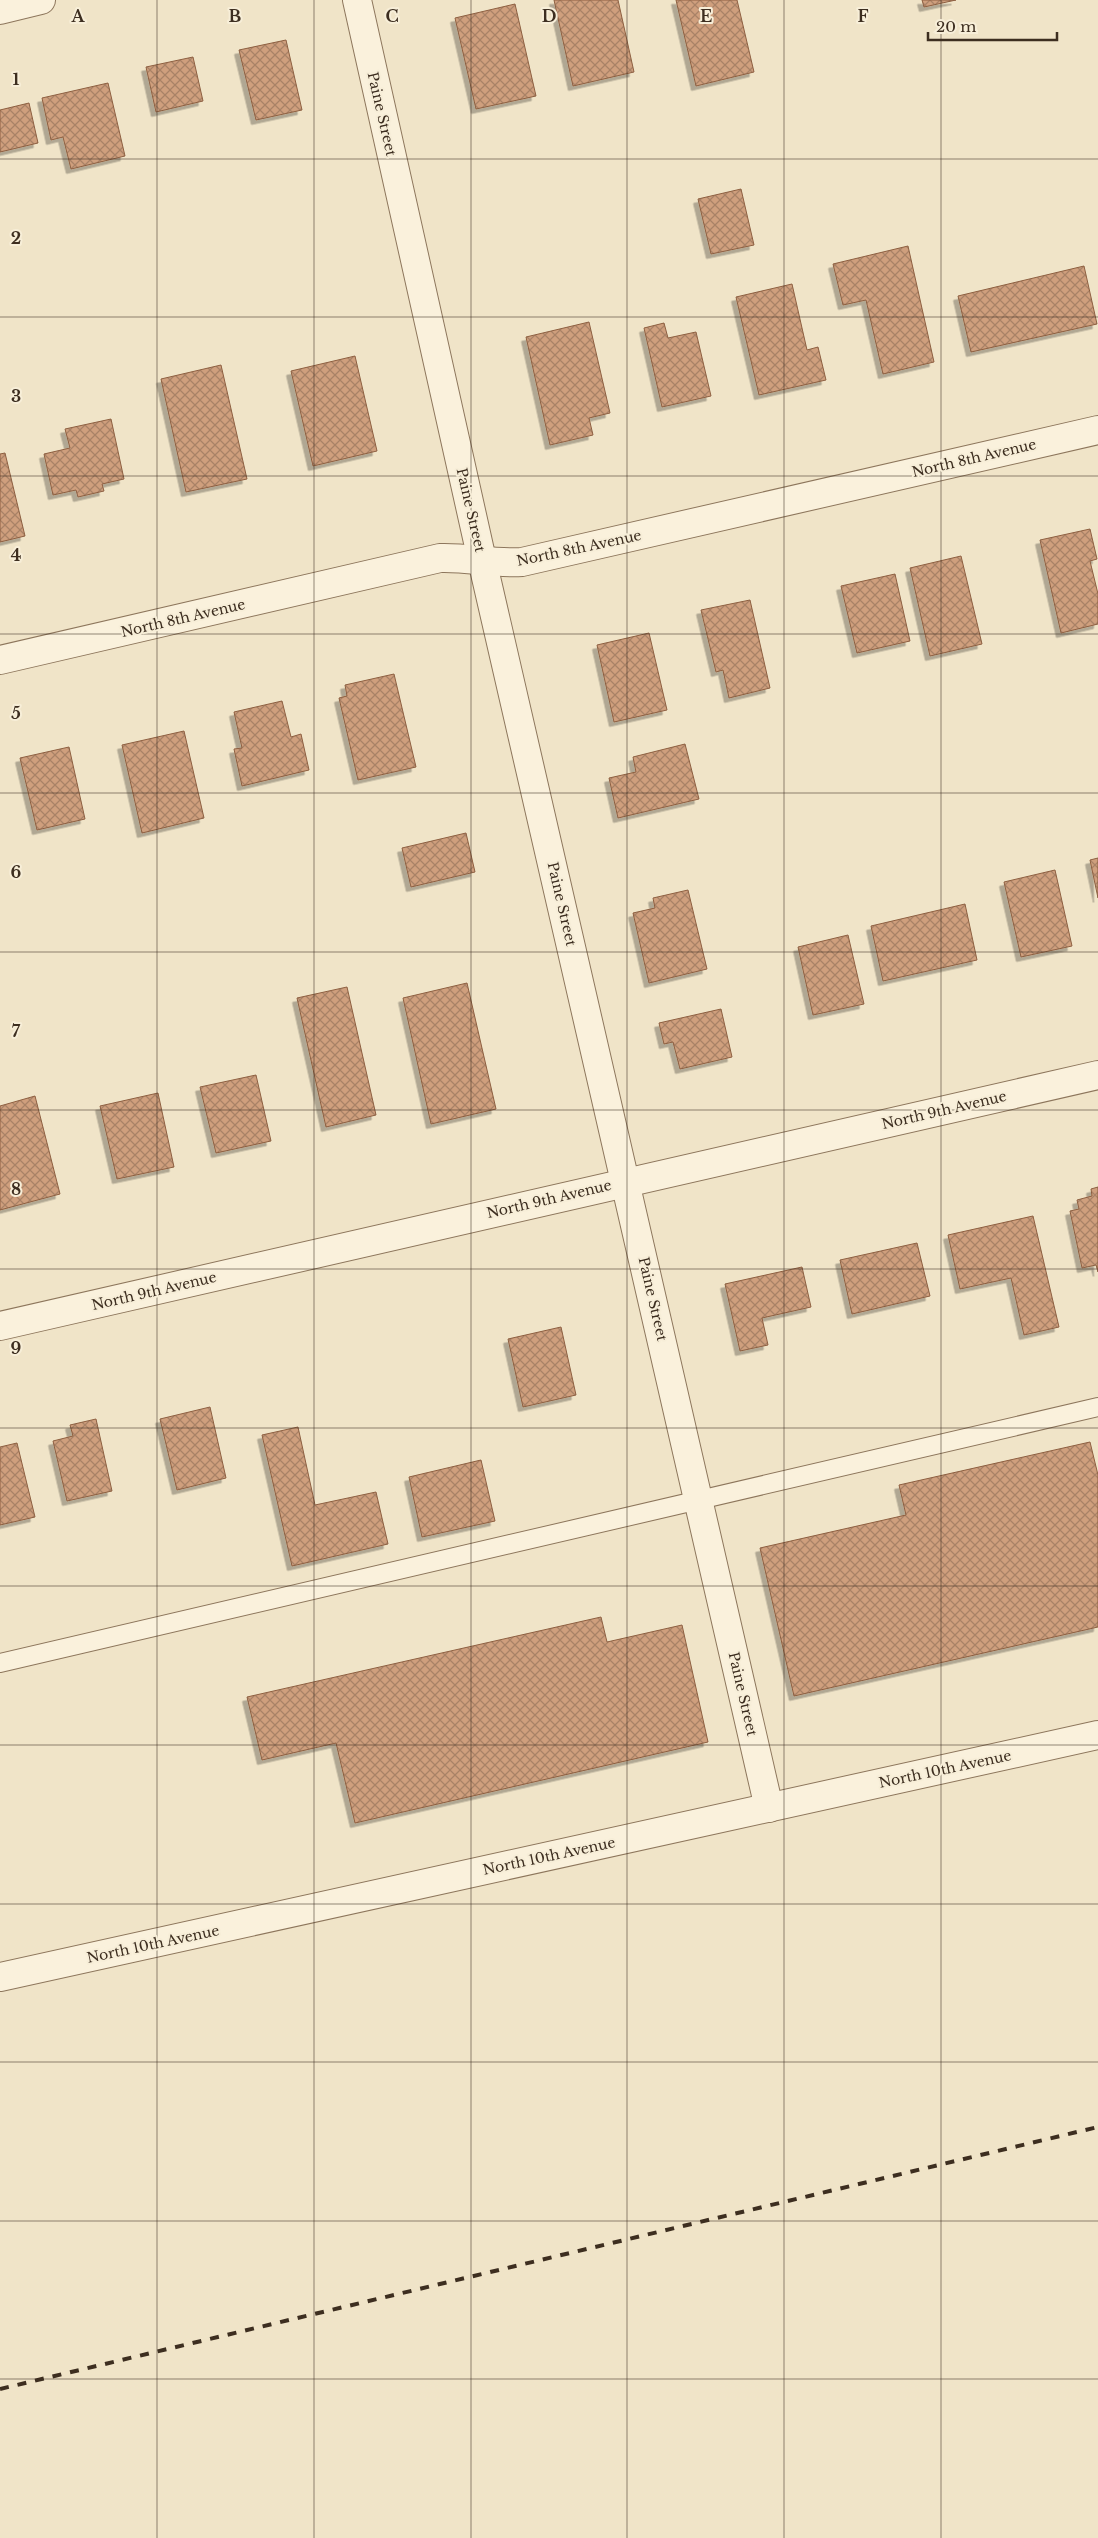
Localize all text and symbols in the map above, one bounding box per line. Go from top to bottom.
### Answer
text: A [71,6,86,26]
text: B [229,6,242,26]
text: C [385,6,399,26]
text: D [542,6,556,26]
text: E [700,6,712,26]
text: F [857,6,869,26]
scale bar [928,10,1057,42]
text: 20 m [936,17,976,36]
text: 1 [13,69,20,89]
street label: Paine Street [364,70,401,159]
text: 2 [11,228,21,248]
text: 3 [11,386,21,406]
street label: North 8th Avenue [910,435,1038,481]
street label: Paine Street [453,466,490,555]
street label: North 8th Avenue [515,526,643,570]
text: 4 [11,545,21,565]
street label: North 8th Avenue [119,595,247,641]
text: 5 [11,703,21,723]
street label: Paine Street [544,860,581,949]
text: 6 [11,862,22,882]
text: 7 [12,1021,21,1041]
street label: North 9th Avenue [880,1087,1008,1133]
street label: North 9th Avenue [485,1176,613,1222]
text: 8 [11,1179,21,1199]
street label: Paine Street [635,1255,672,1344]
street label: North 9th Avenue [90,1268,218,1314]
text: 9 [11,1338,22,1358]
street label: Paine Street [725,1650,762,1739]
street label: North 10th Avenue [877,1746,1013,1792]
street label: North 10th Avenue [481,1833,617,1879]
street label: North 10th Avenue [85,1921,221,1967]

